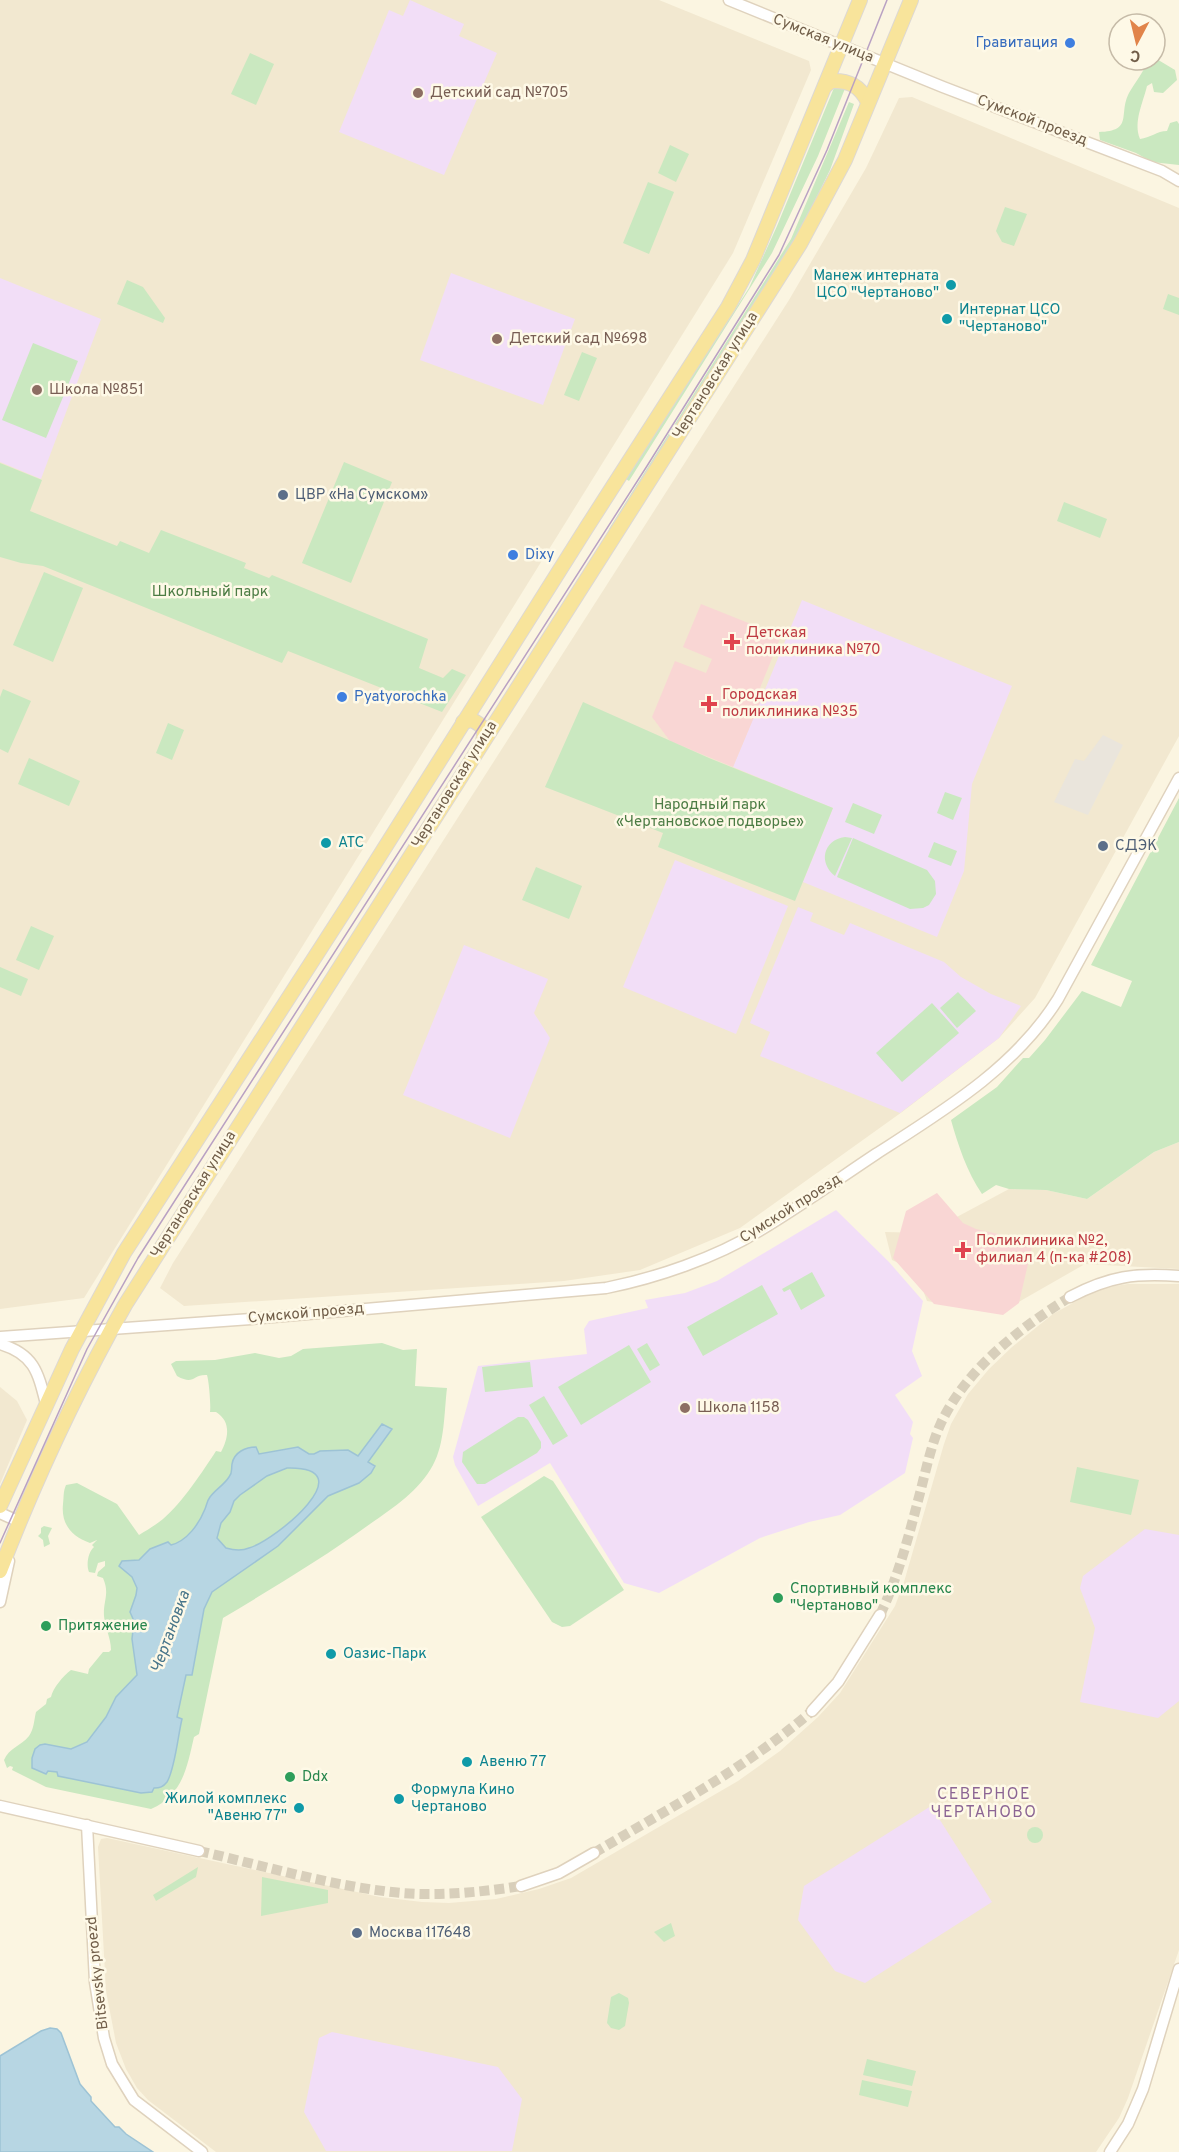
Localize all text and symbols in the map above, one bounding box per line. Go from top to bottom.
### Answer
street label: Сумская улица [770,10,876,68]
north arrow [1107,12,1167,72]
place label: Гравитация [976,34,1058,53]
marker: Гравитация [1063,36,1077,50]
text: С [1129,44,1142,65]
place label: Детский сад №705 [430,84,568,103]
marker: Детский сад №705 [411,86,425,100]
street label: Сумской проезд [974,91,1090,151]
place label: Манеж интерната ЦСО "Чертаново" [813,267,939,303]
marker: Манеж интерната ЦСО "Чертаново" [944,278,958,292]
place label: Интернат ЦСО "Чертаново" [959,301,1061,337]
street label: Чертановская улица [669,309,763,443]
marker: Интернат ЦСО "Чертаново" [940,312,954,326]
place label: Детский сад №698 [509,330,647,349]
marker: Детский сад №698 [490,332,504,346]
place label: Школа №851 [49,381,144,400]
marker: Школа №851 [30,383,44,397]
place label: ЦВР «На Сумском» [295,486,429,505]
marker: ЦВР «На Сумском» [276,488,290,502]
place label: Dixy [525,546,555,565]
marker: Dixy [506,548,520,562]
park label: Школьный парк [152,583,268,602]
place label: Детская поликлиника №70 [746,624,881,660]
marker: Детская поликлиника №70 [723,633,741,651]
place label: Городская поликлиника №35 [722,686,858,722]
place label: Pyatyorochka [354,688,446,707]
marker: Pyatyorochka [335,690,349,704]
marker: Городская поликлиника №35 [700,695,718,713]
street label: Чертановская улица [408,718,502,852]
park label: Народный парк «Чертановское подворье» [616,796,804,832]
place label: АТС [338,834,364,853]
marker: АТС [319,836,333,850]
place label: СДЭК [1115,837,1157,856]
marker: СДЭК [1096,839,1110,853]
street label: Чертановская улица [147,1128,241,1262]
street label: Сумской проезд [737,1170,846,1248]
place label: Поликлиника №2, филиал 4 (п-ка #208) [976,1232,1132,1268]
marker: Поликлиника №2, филиал 4 (п-ка #208) [954,1241,972,1259]
street label: Сумской проезд [247,1299,365,1329]
place label: Школа 1158 [697,1399,780,1418]
marker: Школа 1158 [678,1401,692,1415]
place label: Спортивный комплекс "Чертаново" [790,1580,952,1616]
water label: Чертановка [147,1587,195,1676]
marker: Спортивный комплекс "Чертаново" [771,1591,785,1605]
place label: Притяжение [58,1617,148,1636]
marker: Притяжение [39,1619,53,1633]
place label: Оазис-Парк [343,1645,427,1664]
marker: Оазис-Парк [324,1647,338,1661]
place label: Авеню 77 [479,1753,546,1772]
marker: Авеню 77 [460,1755,474,1769]
place label: Ddx [302,1768,329,1787]
marker: Ddx [283,1770,297,1784]
place label: Формула Кино Чертаново [411,1781,515,1817]
district label: СЕВЕРНОЕ ЧЕРТАНОВО [931,1785,1037,1823]
place label: Жилой комплекс "Авеню 77" [165,1790,287,1826]
marker: Формула Кино Чертаново [392,1792,406,1806]
marker: Жилой комплекс "Авеню 77" [292,1801,306,1815]
street label: Bitsevsky proezd [83,1915,113,2031]
place label: Москва 117648 [369,1924,471,1943]
marker: Москва 117648 [350,1926,364,1940]

